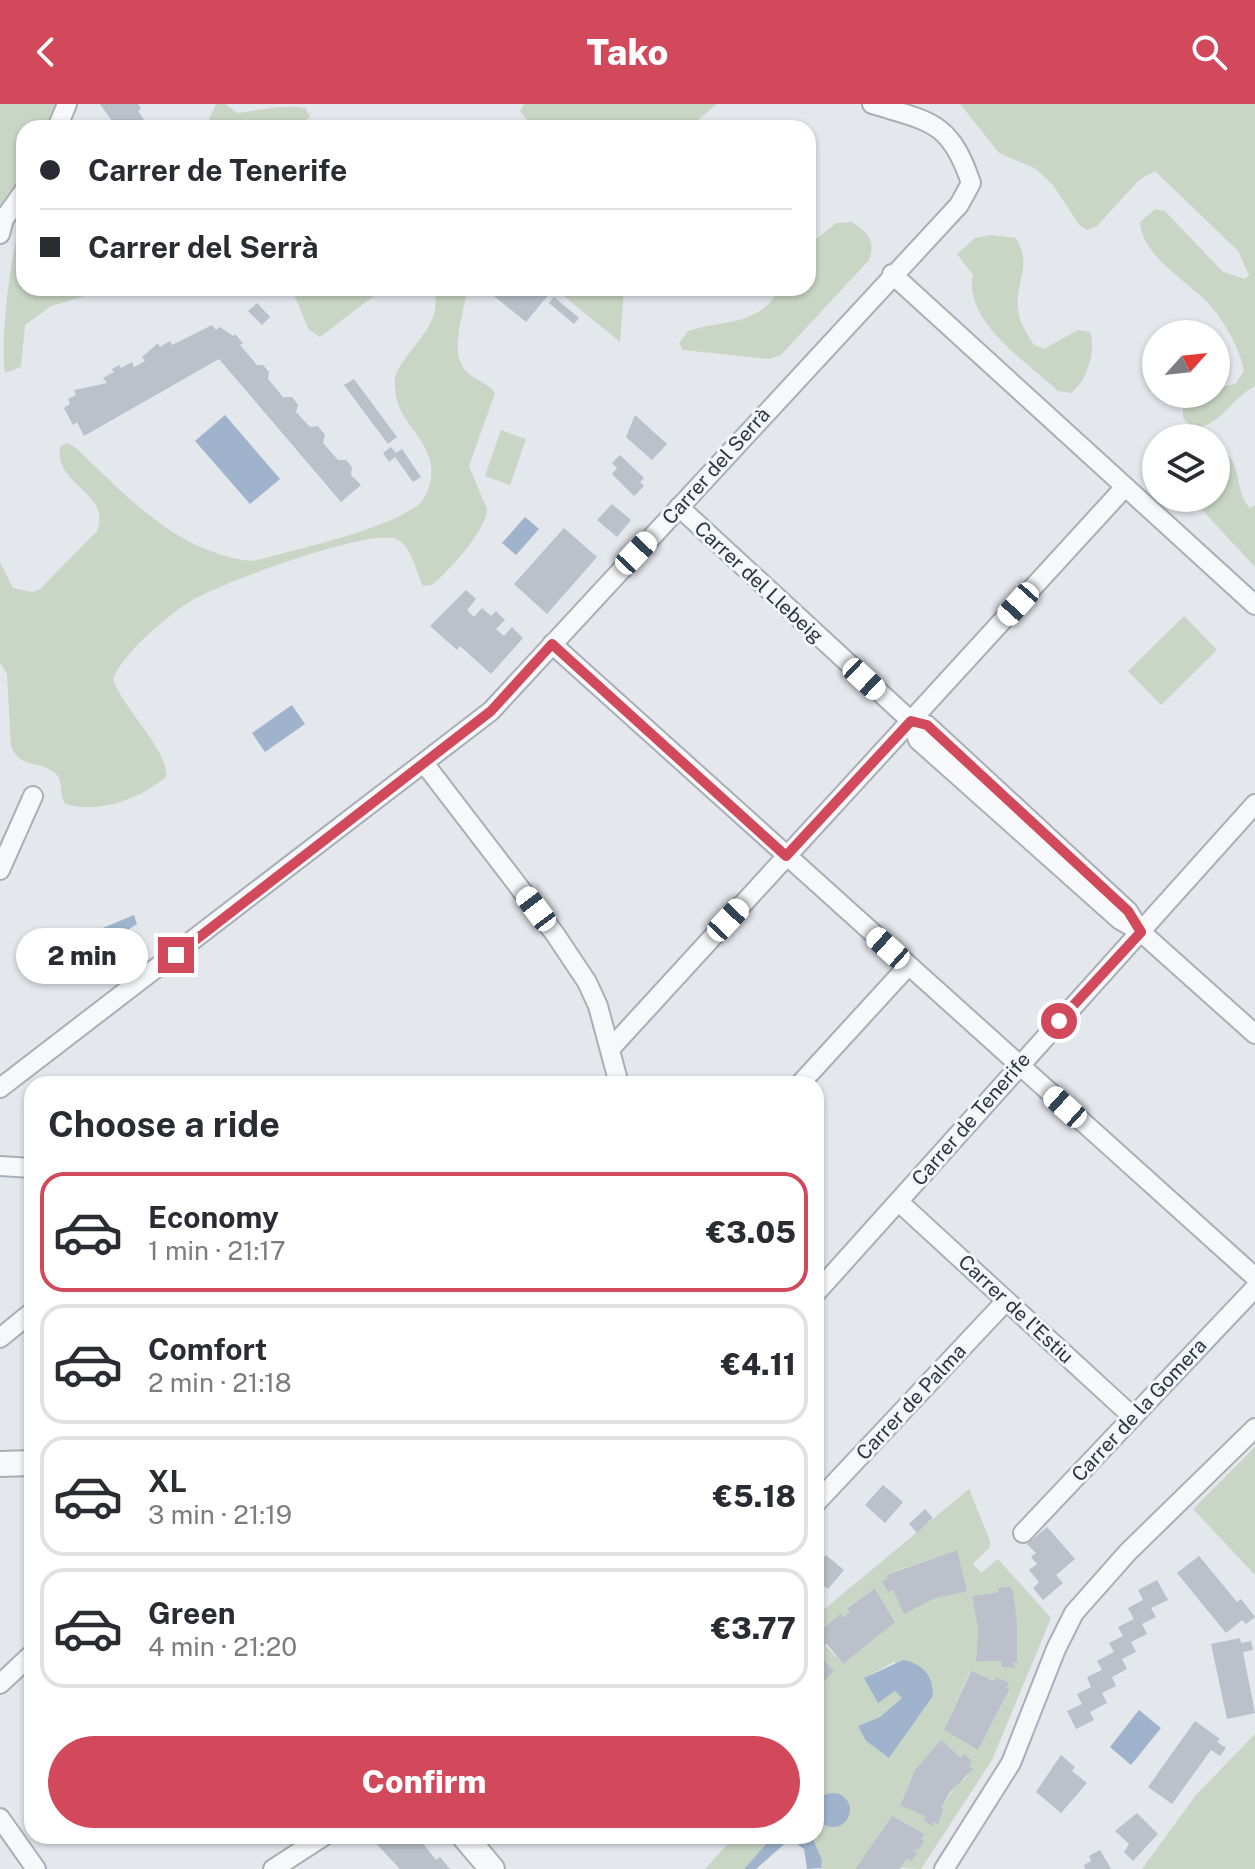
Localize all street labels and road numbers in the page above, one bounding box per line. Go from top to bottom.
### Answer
street label: Carrer del Serrà [657,403,775,529]
street label: Carrer del Llebeig [690,516,828,648]
street label: Carrer de Tenerife [907,1048,1035,1190]
street label: Carrer de l'Estiu [954,1250,1078,1368]
street label: Carrer de la Gomera [1066,1333,1212,1487]
street label: Carrer de Palma [851,1339,971,1465]

